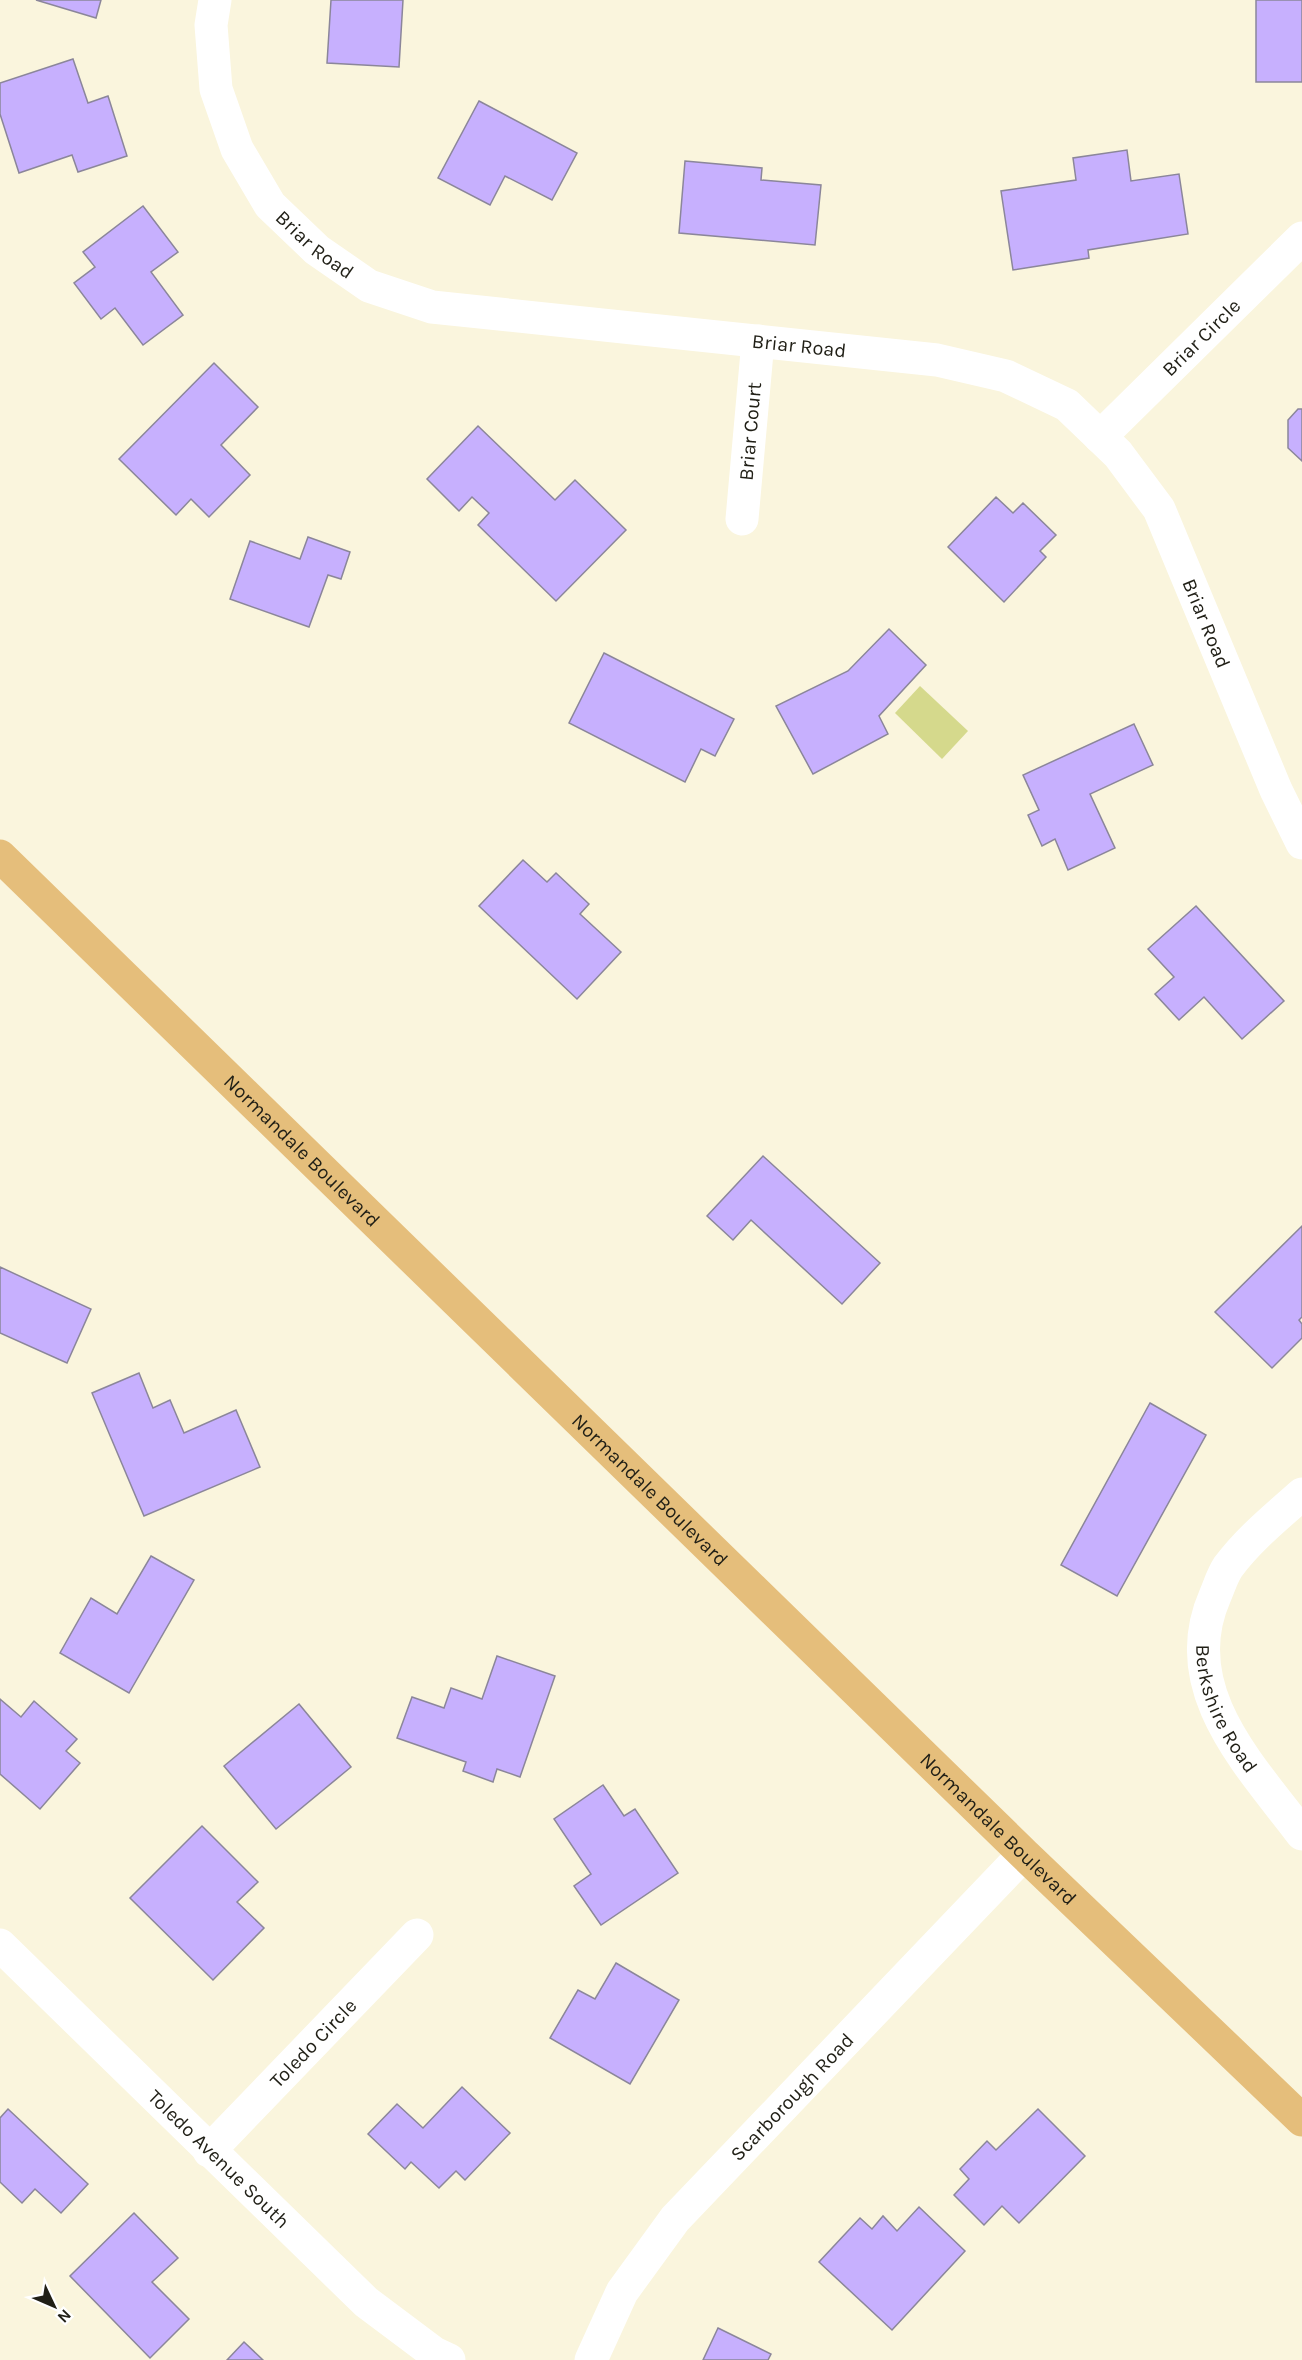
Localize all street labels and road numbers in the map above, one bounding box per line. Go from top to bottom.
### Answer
street label: Briar Road [271,205,358,283]
street label: Briar Circle [1157,294,1245,381]
street label: Briar Road [751,329,847,362]
street label: Briar Court [734,381,766,482]
street label: Briar Road [1178,575,1235,671]
street label: Normandale Boulevard [219,1069,385,1232]
street label: Normandale Boulevard [567,1409,733,1571]
street label: Berkshire Road [1192,1644,1262,1777]
street label: Normandale Boulevard [916,1748,1081,1910]
street label: Toledo Circle [265,1994,361,2092]
street label: Scarborough Road [725,2028,858,2165]
street label: Toledo Avenue South [144,2085,294,2233]

